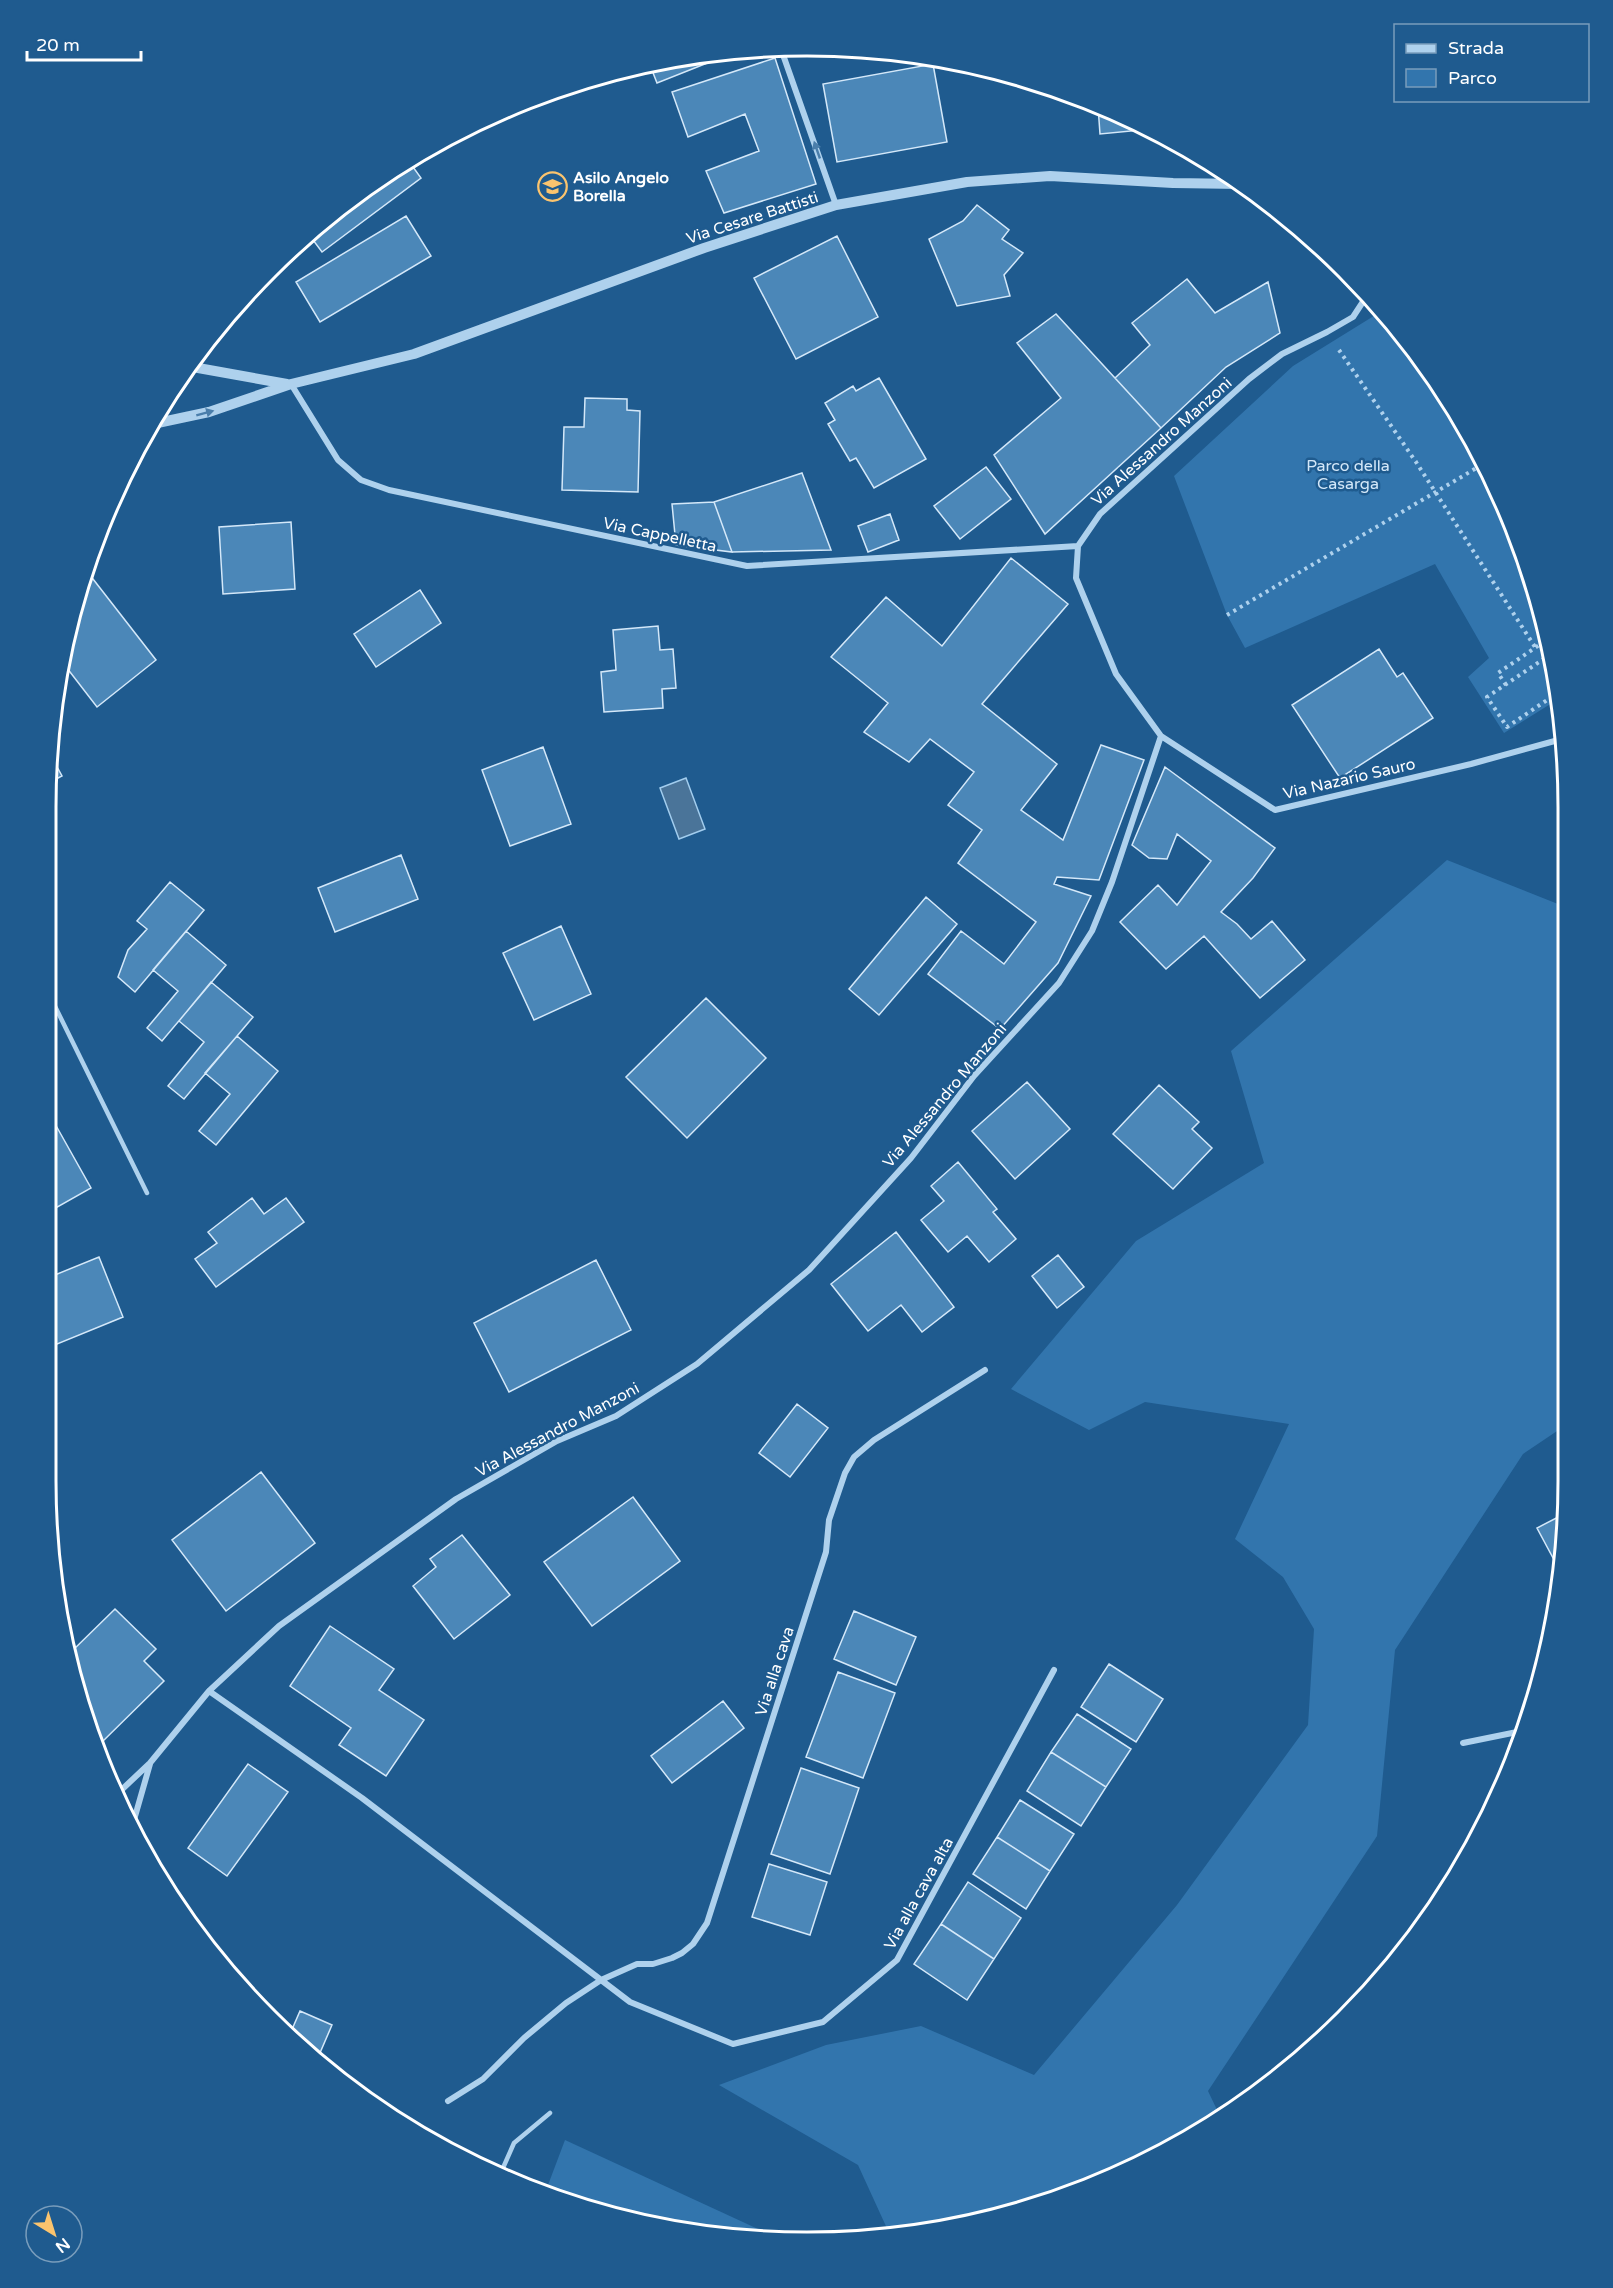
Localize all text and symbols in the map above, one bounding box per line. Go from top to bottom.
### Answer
scale bar [27,24,141,62]
legend [1394,24,1589,102]
text: 20 m [36,34,80,56]
text: Strada [1448,37,1504,59]
text: Parco [1448,67,1497,89]
one-way arrow [811,140,821,158]
place label: Asilo Angelo Borella [573,168,669,206]
school or university icon: Asilo Angelo Borella [536,170,568,202]
street label: Via Cesare Battisti [684,187,821,249]
street label: Via Alessandro Manzoni [1087,373,1236,510]
one-way arrow [196,408,214,417]
park label: Parco della Casarga [1306,456,1390,494]
street label: Via Cappelletta [601,513,718,557]
street label: Via Nazario Sauro [1281,754,1417,804]
street label: Via Alessandro Manzoni [878,1019,1011,1172]
street label: Via Alessandro Manzoni [472,1378,643,1482]
street label: Via alla cava [751,1624,799,1719]
street label: Via alla cava alta [880,1834,958,1953]
north arrow [24,2204,84,2264]
text: N [51,2233,74,2257]

